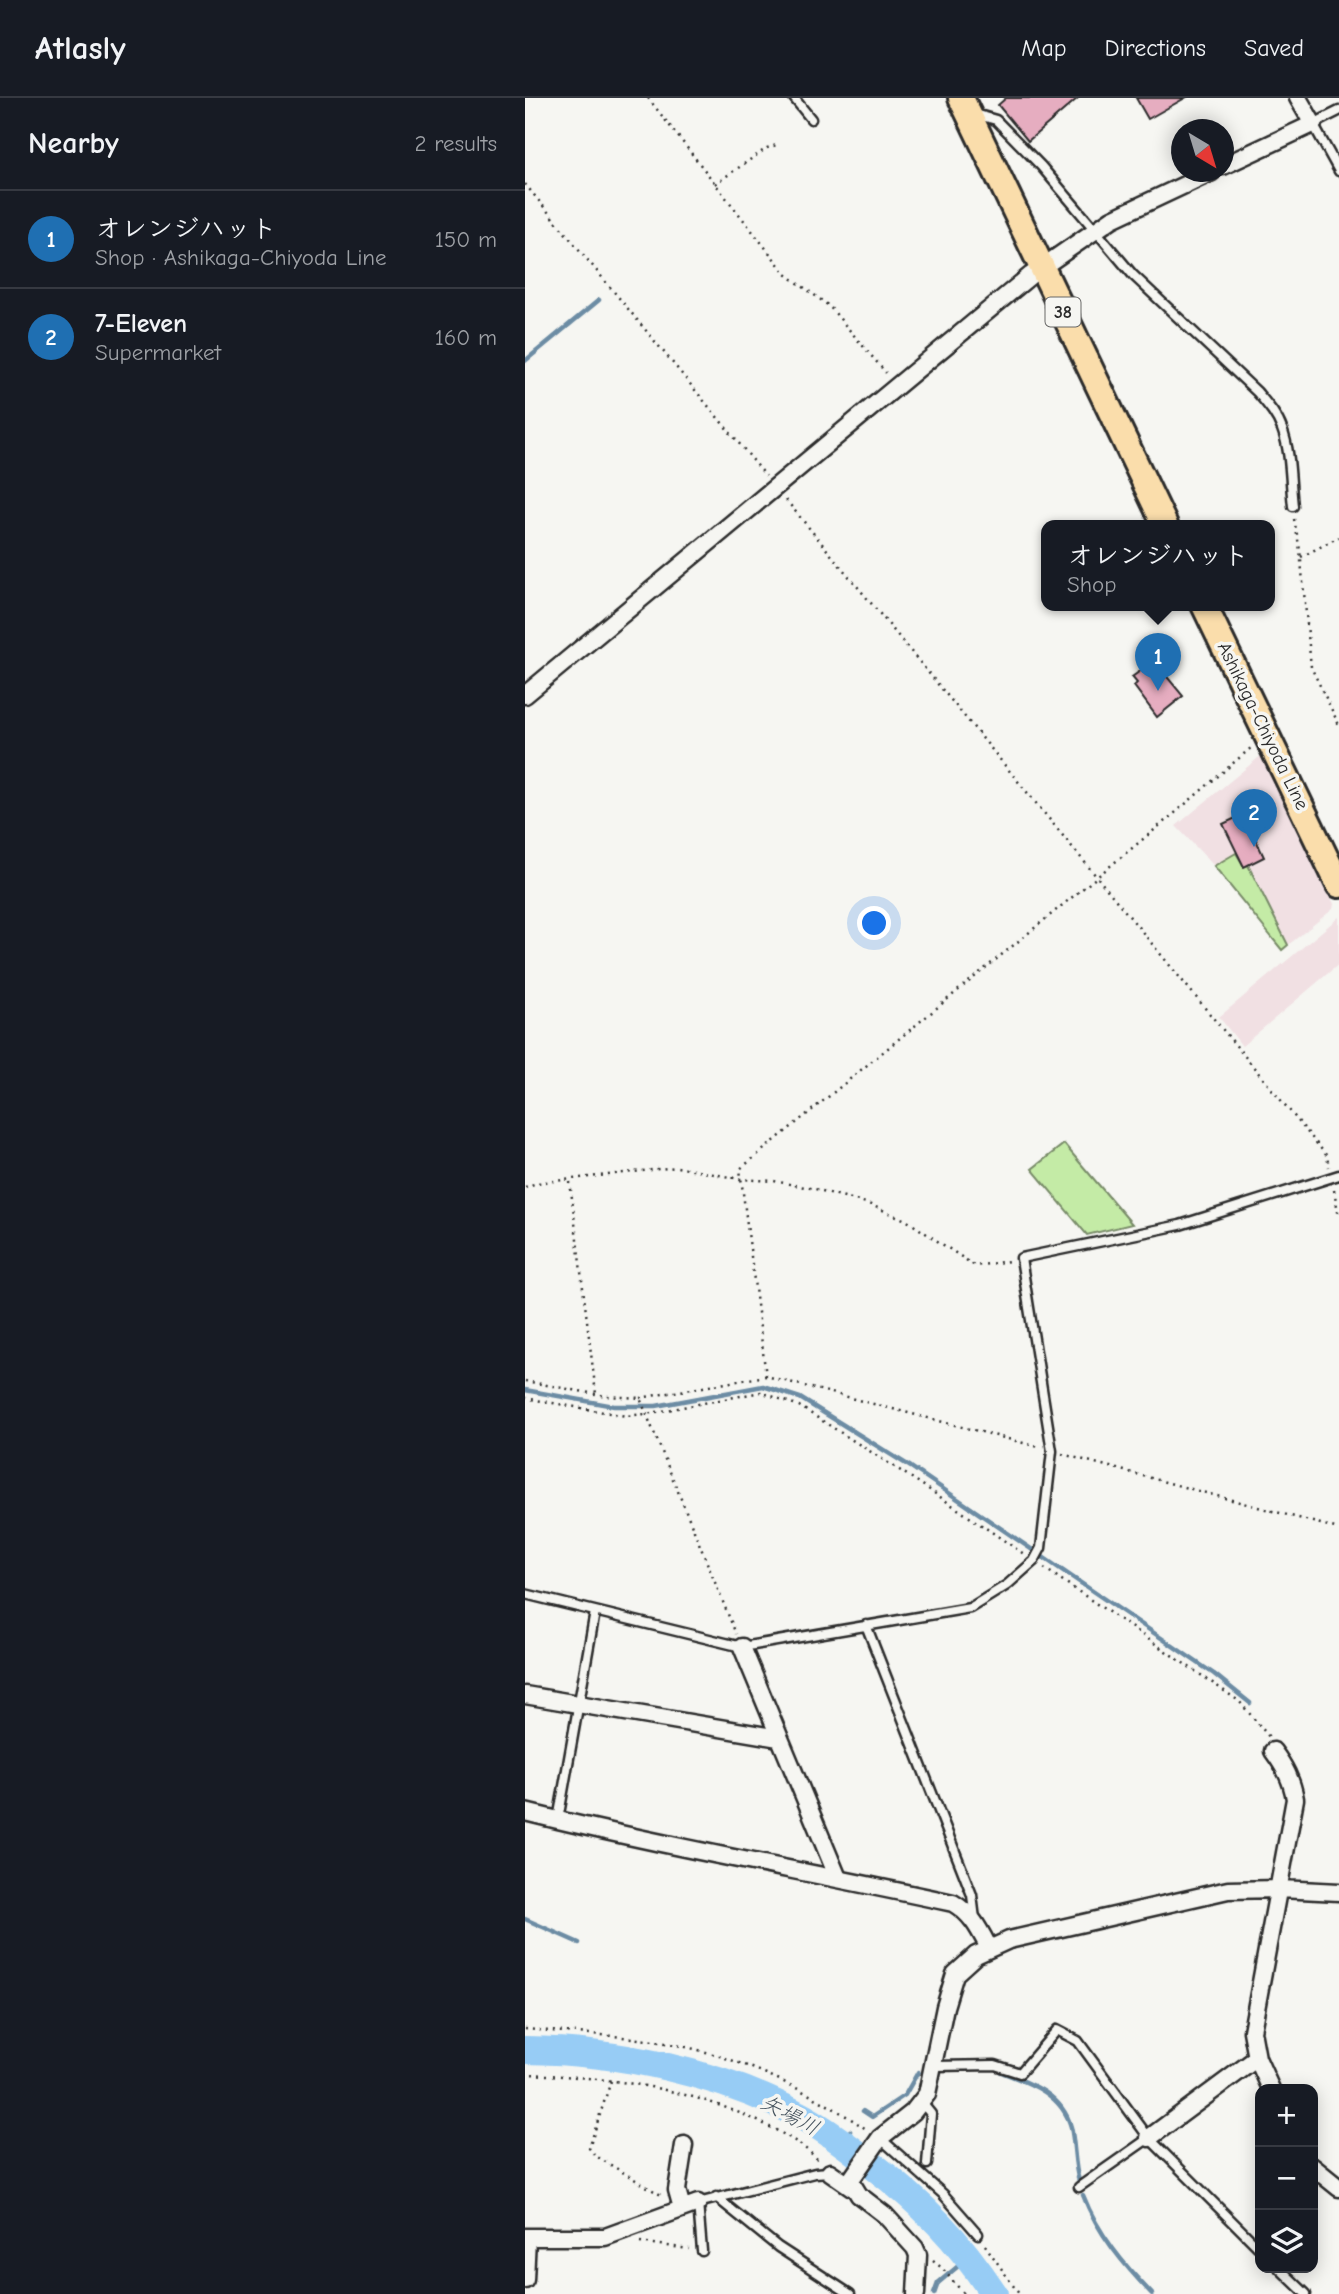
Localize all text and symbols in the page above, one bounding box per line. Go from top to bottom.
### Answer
text: Atlasly [35,29,126,67]
text: Map [1021,34,1067,62]
text: Directions [1105,34,1206,62]
text: Saved [1244,34,1304,62]
north arrow [1171,119,1234,182]
text: Nearby [28,126,119,161]
text: 2 results [415,130,497,157]
text: オレンジハット [95,214,277,244]
text: 1 [46,226,56,253]
text: 150 m [435,226,497,253]
text: Shop · Ashikaga-Chiyoda Line [95,244,387,271]
road number: 38 [1045,298,1081,327]
text: 7-Eleven [95,309,187,339]
text: 2 [45,324,57,351]
text: 160 m [435,324,497,351]
text: Supermarket [95,339,221,366]
popup [1041,520,1275,611]
text: オレンジハット [1067,541,1249,571]
text: Shop [1067,571,1116,598]
pin: 1 [1135,633,1181,691]
street label: Ashikaga-Chiyoda Line [1213,638,1313,814]
pin: 2 [1231,789,1277,847]
your location [857,906,891,940]
map controls [1255,2084,1318,2273]
button: + [1255,2084,1318,2147]
water label: 矢場川 [757,2090,823,2140]
button: − [1255,2147,1318,2210]
button: layers [1255,2210,1318,2273]

